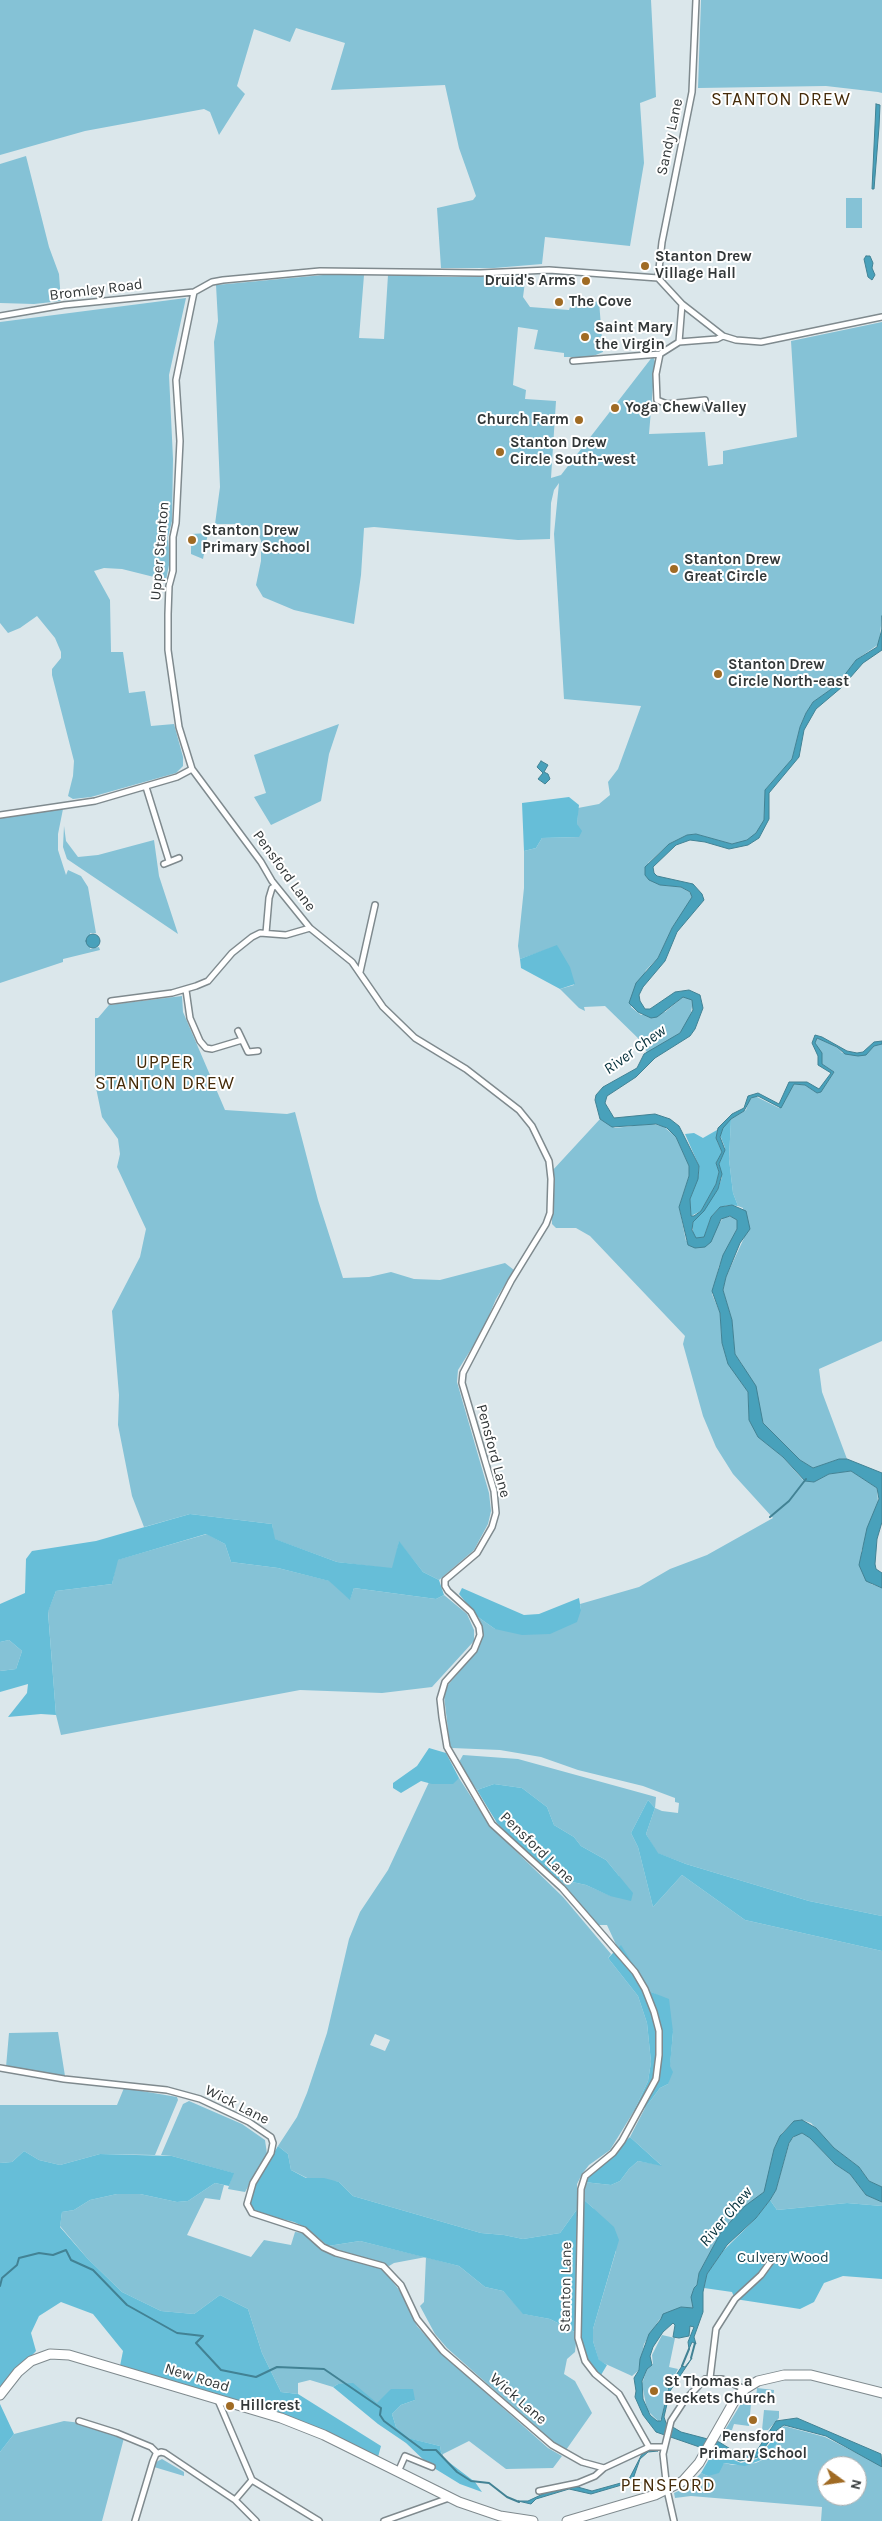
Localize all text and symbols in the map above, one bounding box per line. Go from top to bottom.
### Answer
district label: STANTON DREW [709,89,853,111]
street label: Sandy Lane [653,97,687,177]
place label: Stanton Drew Village Hall [655,248,752,283]
marker: Stanton Drew Village Hall [639,260,651,272]
place label: Druid's Arms [484,272,576,290]
street label: Bromley Road [48,275,144,305]
marker: Druid's Arms [580,275,592,287]
place label: The Cove [569,293,632,311]
marker: The Cove [553,296,565,308]
place label: Saint Mary the Virgin [595,319,673,354]
marker: Saint Mary the Virgin [579,331,591,343]
place label: Yoga Chew Valley [625,399,746,417]
marker: Yoga Chew Valley [609,402,621,414]
place label: Church Farm [477,411,569,429]
marker: Church Farm [573,414,585,426]
place label: Stanton Drew Circle South-west [510,434,636,469]
marker: Stanton Drew Circle South-west [494,446,506,458]
street label: Upper Stanton [147,501,173,601]
place label: Stanton Drew Primary School [202,522,310,557]
marker: Stanton Drew Primary School [186,534,198,546]
place label: Stanton Drew Great Circle [684,551,781,586]
marker: Stanton Drew Great Circle [668,563,680,575]
place label: Stanton Drew Circle North-east [728,656,849,691]
marker: Stanton Drew Circle North-east [712,668,724,680]
street label: Pensford Lane [249,827,319,915]
water label: River Chew [600,1021,670,1079]
district label: UPPER STANTON DREW [93,1052,237,1094]
street label: Pensford Lane [472,1402,514,1500]
street label: Pensford Lane [496,1808,578,1888]
street label: Wick Lane [202,2081,272,2129]
water label: River Chew [695,2183,757,2251]
street label: Stanton Lane [556,2242,576,2332]
park label: Culvery Wood [737,2249,829,2267]
street label: New Road [162,2360,232,2396]
street label: Wick Lane [486,2369,550,2429]
place label: St Thomas a Beckets Church [664,2373,775,2408]
marker: St Thomas a Beckets Church [648,2385,660,2397]
place label: Hillcrest [240,2397,300,2415]
marker: Hillcrest [224,2400,236,2412]
marker: Pensford Primary School [747,2414,759,2426]
place label: Pensford Primary School [699,2428,807,2463]
north arrow [817,2456,867,2506]
district label: PENSFORD [619,2475,717,2497]
text: N [847,2478,866,2491]

